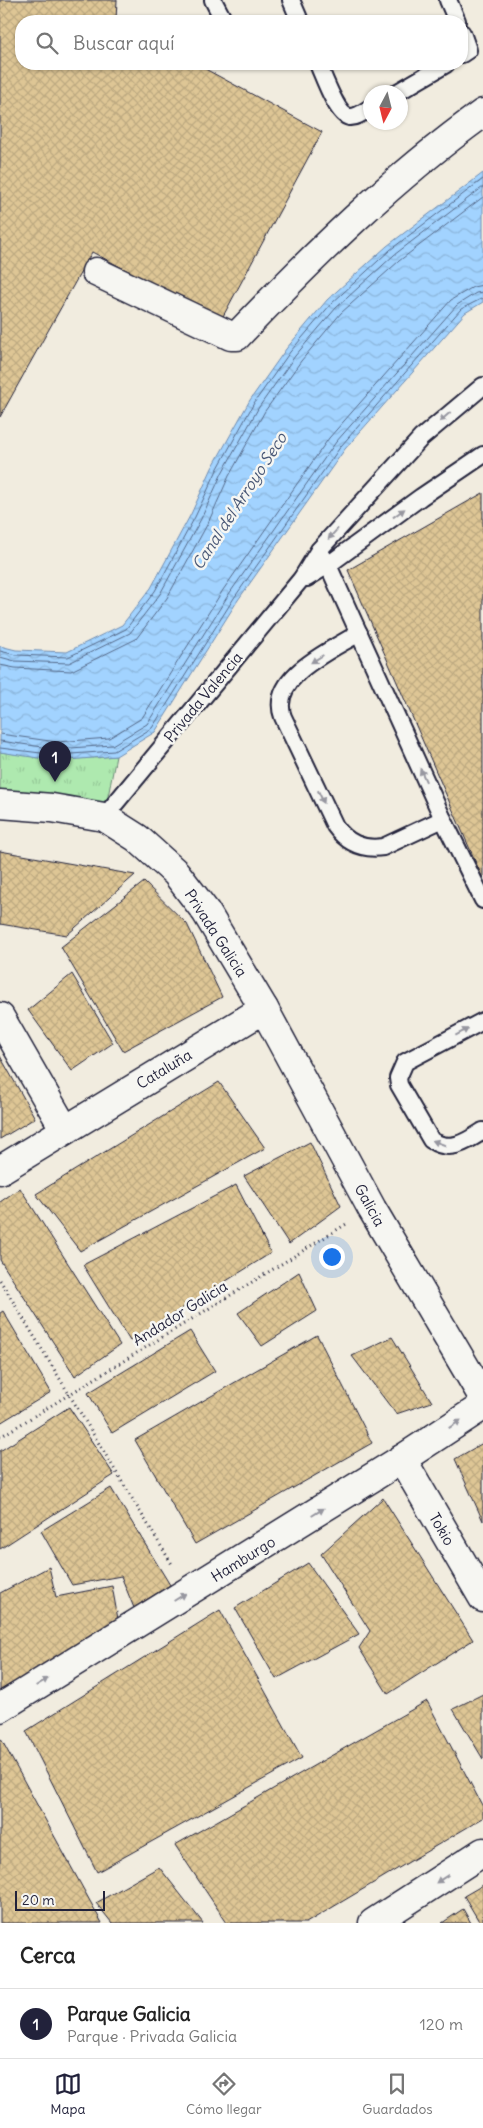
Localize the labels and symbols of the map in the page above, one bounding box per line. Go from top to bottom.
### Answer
north arrow [363,85,408,130]
one-way arrow [438,411,451,422]
water label: Canal del Arroyo Seco [187,428,291,573]
one-way arrow [393,508,406,518]
one-way arrow [327,528,339,540]
street label: Privada Valencia [160,648,247,746]
one-way arrow [311,654,324,664]
pin: 1 [39,741,71,782]
one-way arrow [418,768,426,782]
one-way arrow [317,790,325,804]
street label: Privada Galicia [181,886,252,981]
one-way arrow [455,1028,469,1036]
street label: Cataluña [133,1045,196,1093]
one-way arrow [431,1139,446,1147]
street label: Galicia [351,1180,390,1230]
your location [319,1244,345,1270]
street label: Andador Galicia [129,1276,231,1350]
one-way arrow [449,1420,462,1429]
one-way arrow [311,1507,325,1516]
street label: Tokio [425,1509,459,1549]
street label: Hamburgo [207,1532,279,1586]
one-way arrow [174,1593,187,1602]
one-way arrow [35,1678,48,1687]
one-way arrow [435,1874,449,1883]
scale bar [15,1888,105,1911]

